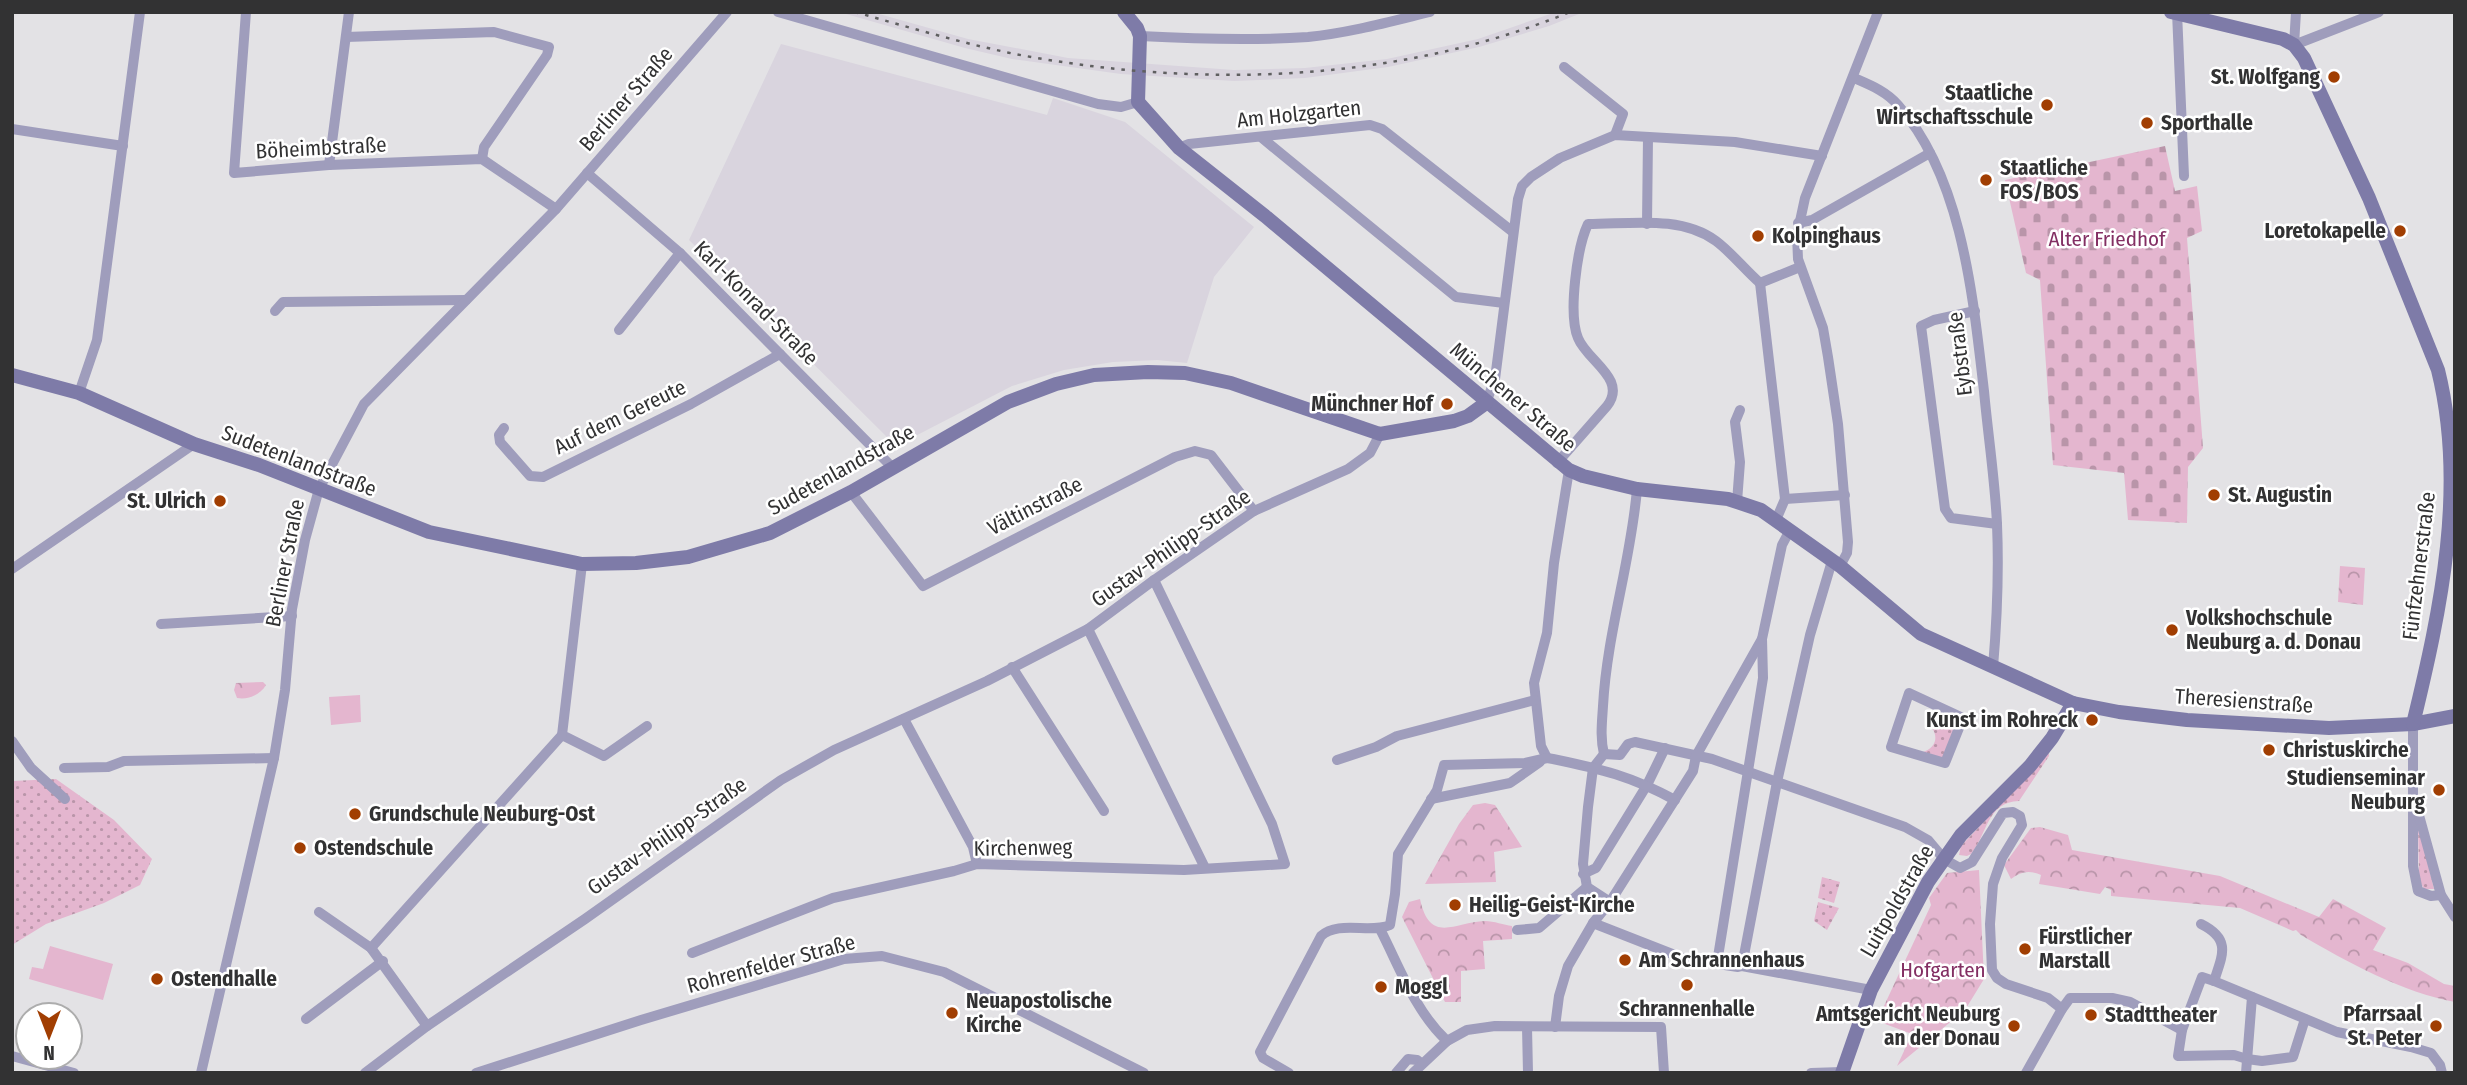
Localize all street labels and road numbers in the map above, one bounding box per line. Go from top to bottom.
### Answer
street label: Berliner Straße [574,42,678,156]
street label: Am Holzgarten [1236,95,1362,133]
street label: Böheimbstraße [255,132,387,164]
street label: Karl-Konrad-Straße [688,235,824,371]
street label: Eybstraße [1942,311,1978,397]
street label: Münchener Straße [1445,337,1581,457]
street label: Auf dem Gereute [550,374,690,460]
street label: Sudetenlandstraße [763,419,919,521]
street label: Sudetenlandstraße [218,420,380,502]
street label: Vältinstraße [983,471,1087,541]
street label: Gustav-Philipp-Straße [1086,483,1256,613]
street label: Fünfzehnerstraße [2397,490,2441,642]
street label: Berliner Straße [260,497,310,629]
street label: Theresienstraße [2174,683,2314,719]
street label: Gustav-Philipp-Straße [582,771,752,901]
street label: Kirchenweg [973,834,1073,862]
street label: Luitpoldstraße [1854,840,1940,962]
street label: Rohrenfelder Straße [684,929,858,999]

